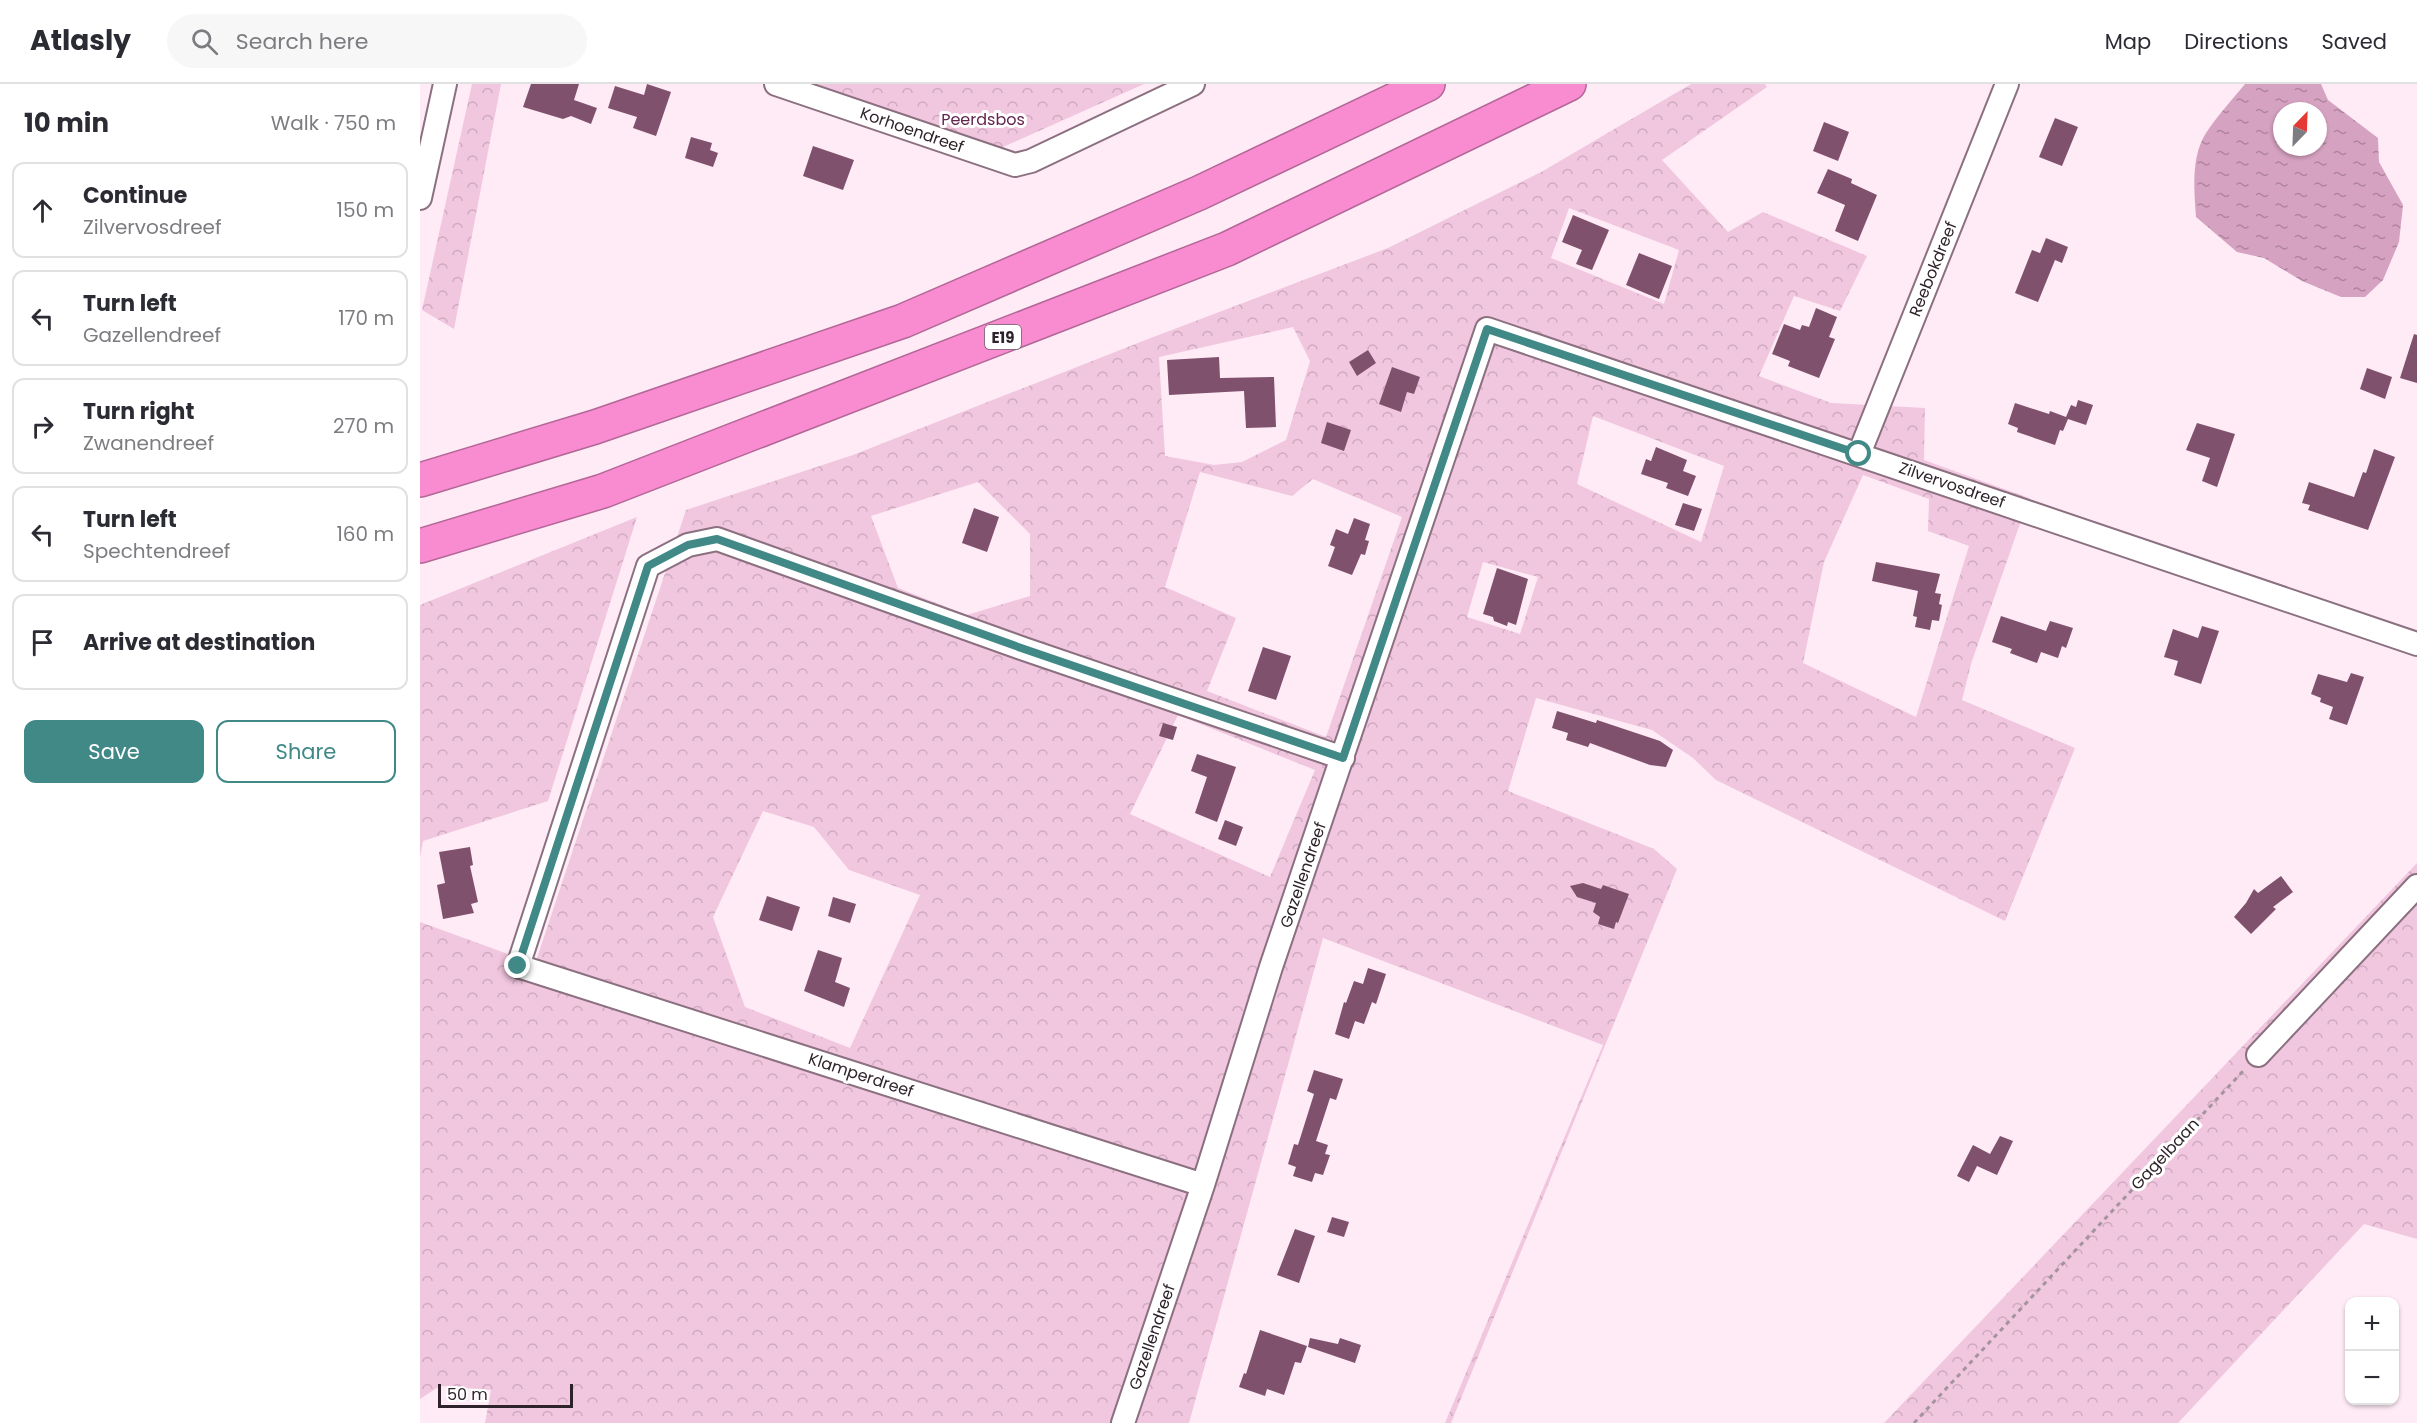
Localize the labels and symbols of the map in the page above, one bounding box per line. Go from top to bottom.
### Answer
street label: Korhoendreef [857,101,967,159]
north arrow [2273,102,2327,156]
park label: Peerdsbos [941,108,1025,131]
street label: Reebokdreef [1903,218,1963,320]
road number: E19 [985,325,1021,349]
route start [1845,440,1871,466]
street label: Zilvervosdreef [1896,456,2008,514]
street label: Gazellendreef [1274,819,1332,931]
route end [504,952,530,978]
street label: Klamperdreef [805,1047,917,1103]
street label: Gagelbaan [2126,1113,2204,1195]
street label: Gazellendreef [1123,1281,1181,1393]
scale bar [438,1381,573,1408]

